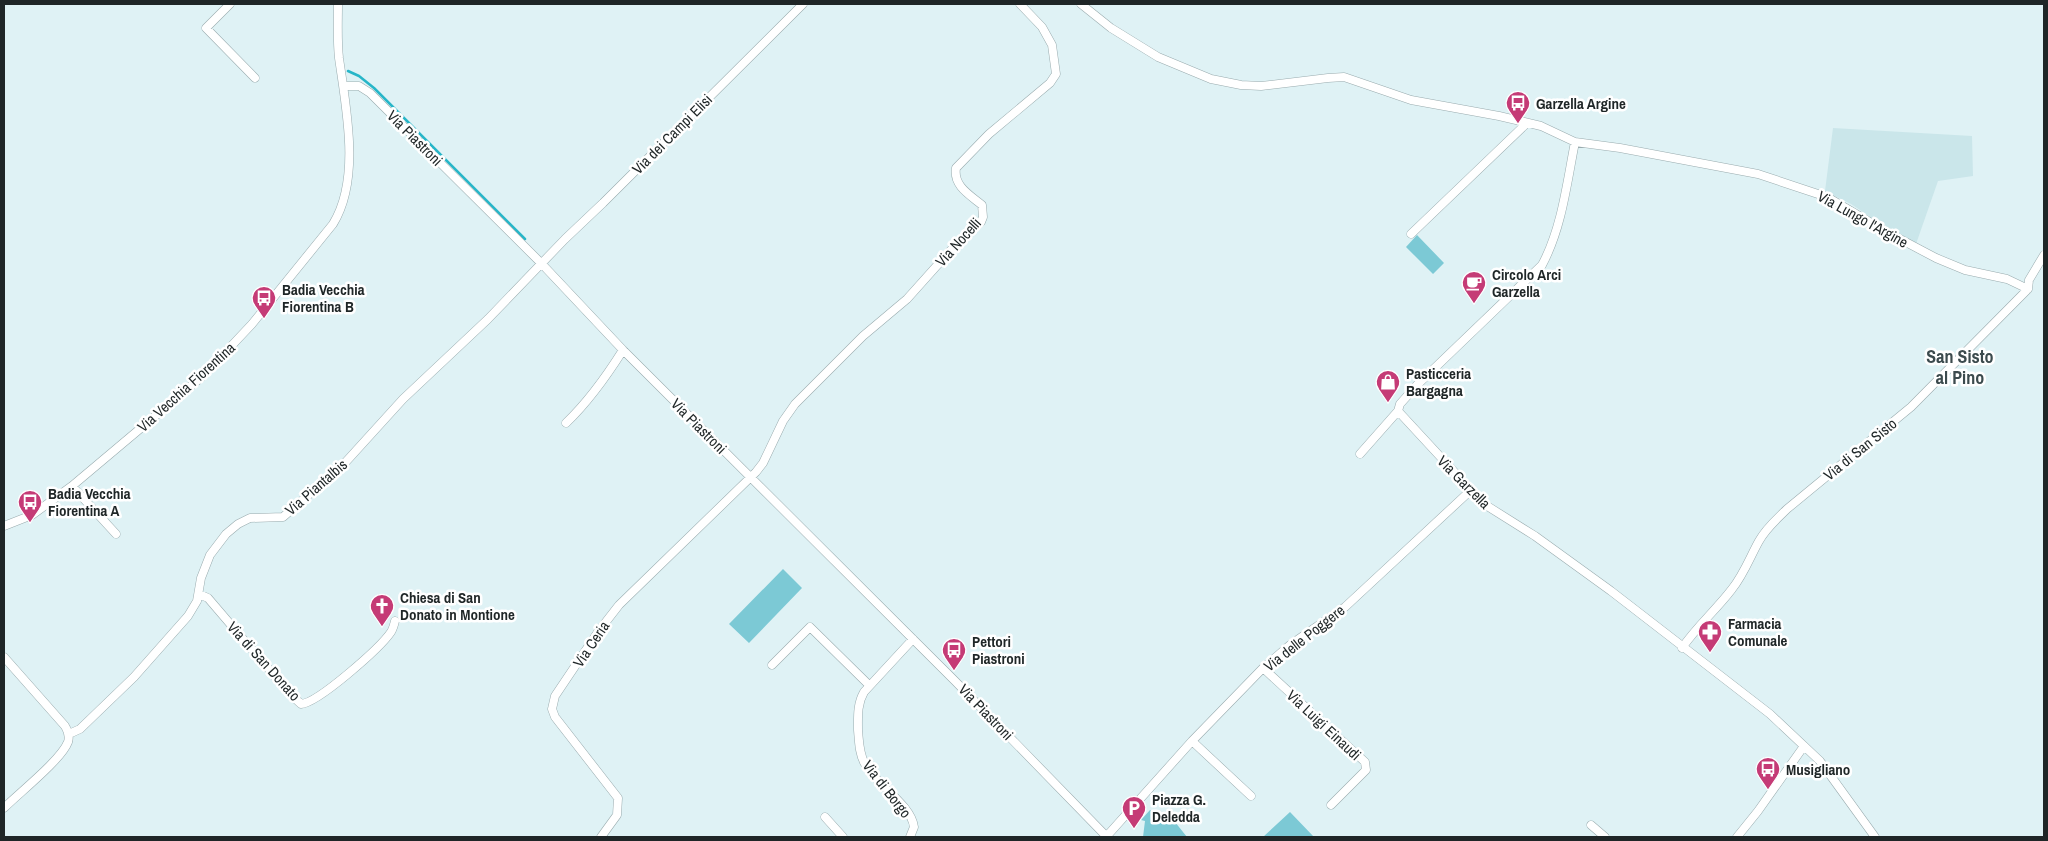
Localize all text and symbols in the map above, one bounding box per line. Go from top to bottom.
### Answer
street label: Via dei Campi Elisi [627,89,717,179]
bus stop icon: Garzella Argine [1505,90,1531,124]
place label: Garzella Argine [1536,93,1626,114]
street label: Via Piastroni [383,106,447,170]
street label: Via Lungo l'Argine [1814,185,1912,253]
street label: Via Nocelli [930,213,986,271]
place label: Circolo Arci Garzella [1492,264,1561,302]
cafe icon: Circolo Arci Garzella [1461,270,1487,304]
place label: Badia Vecchia Fiorentina B [282,279,365,317]
bus stop icon: Badia Vecchia Fiorentina B [251,285,277,319]
street label: Via Vecchia Fiorentina [133,337,240,437]
district label: San Sisto al Pino [1926,344,1994,390]
place label: Pasticceria Bargagna [1406,363,1471,401]
shop icon: Pasticceria Bargagna [1375,369,1401,403]
street label: Via Piastroni [667,394,731,458]
street label: Via di San Sisto [1819,413,1901,485]
street label: Via Garzella [1433,451,1495,513]
street label: Via Piantalbis [280,454,352,520]
place label: Badia Vecchia Fiorentina A [48,483,131,521]
bus stop icon: Badia Vecchia Fiorentina A [17,489,43,523]
place label: Chiesa di San Donato in Montione [400,587,515,625]
church icon: Chiesa di San Donato in Montione [369,593,395,627]
street label: Via delle Poggere [1259,600,1349,676]
place label: Farmacia Comunale [1728,613,1788,651]
street label: Via di San Donato [223,617,305,705]
street label: Via Ceria [568,617,614,671]
pharmacy icon: Farmacia Comunale [1697,619,1723,653]
place label: Pettori Piastroni [972,631,1025,669]
bus stop icon: Pettori Piastroni [941,637,967,671]
street label: Via Piastroni [954,679,1018,745]
street label: Via Luigi Einaudi [1282,685,1366,765]
street label: Via di Borgo [858,756,916,822]
bus stop icon: Musigliano [1755,756,1781,790]
place label: Musigliano [1786,759,1850,780]
place label: Piazza G. Deledda [1152,789,1206,827]
parking icon: Piazza G. Deledda [1121,795,1147,829]

